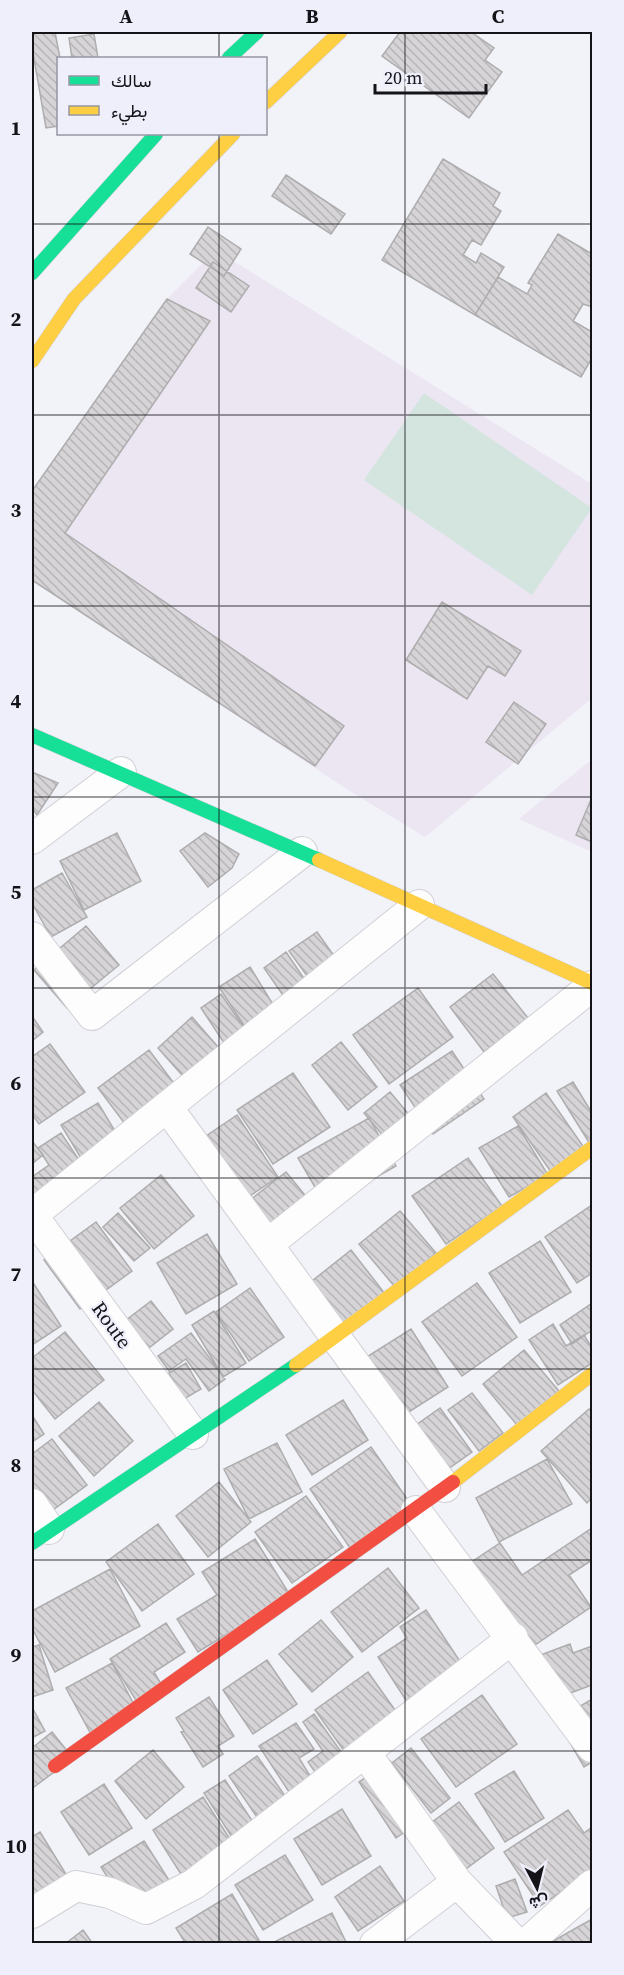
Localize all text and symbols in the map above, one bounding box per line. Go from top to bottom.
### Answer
text: A [119,2,133,30]
text: B [305,2,319,30]
text: C [492,2,504,30]
legend [57,57,267,135]
scale bar [375,57,486,95]
text: 20 m [384,65,422,90]
text: سالك [111,68,151,93]
text: بطيء [111,98,147,126]
text: 1 [11,114,21,142]
text: 2 [11,305,22,333]
text: 3 [11,496,22,524]
text: 4 [11,687,22,715]
text: 5 [11,878,22,906]
text: 6 [11,1069,22,1097]
text: 7 [11,1260,22,1288]
street label: Route [85,1296,139,1354]
text: 8 [11,1451,21,1479]
text: 9 [11,1641,22,1669]
text: 10 [5,1832,27,1860]
north arrow [507,1858,567,1918]
text: ش [528,1891,550,1915]

